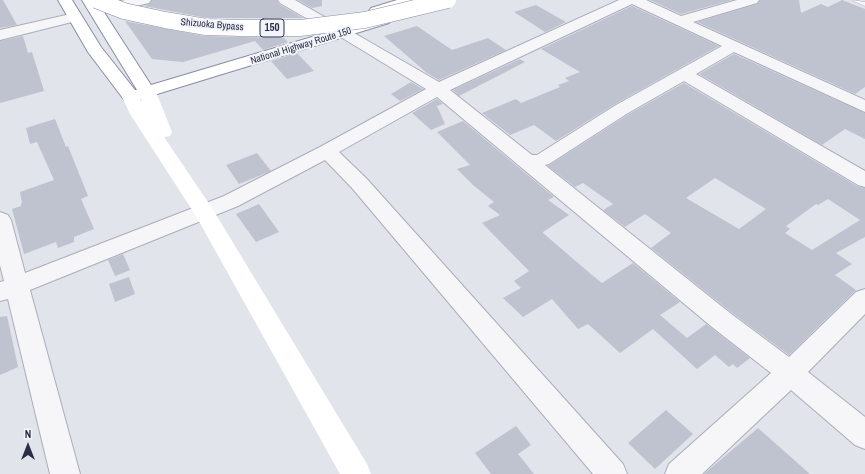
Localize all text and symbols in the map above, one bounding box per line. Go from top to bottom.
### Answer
street label: Shizuoka Bypass [180,16,244,34]
road number: 150 [260,19,284,37]
street label: National Highway Route 150 [249,25,353,67]
north arrow [8,426,48,466]
text: N [25,427,31,441]

